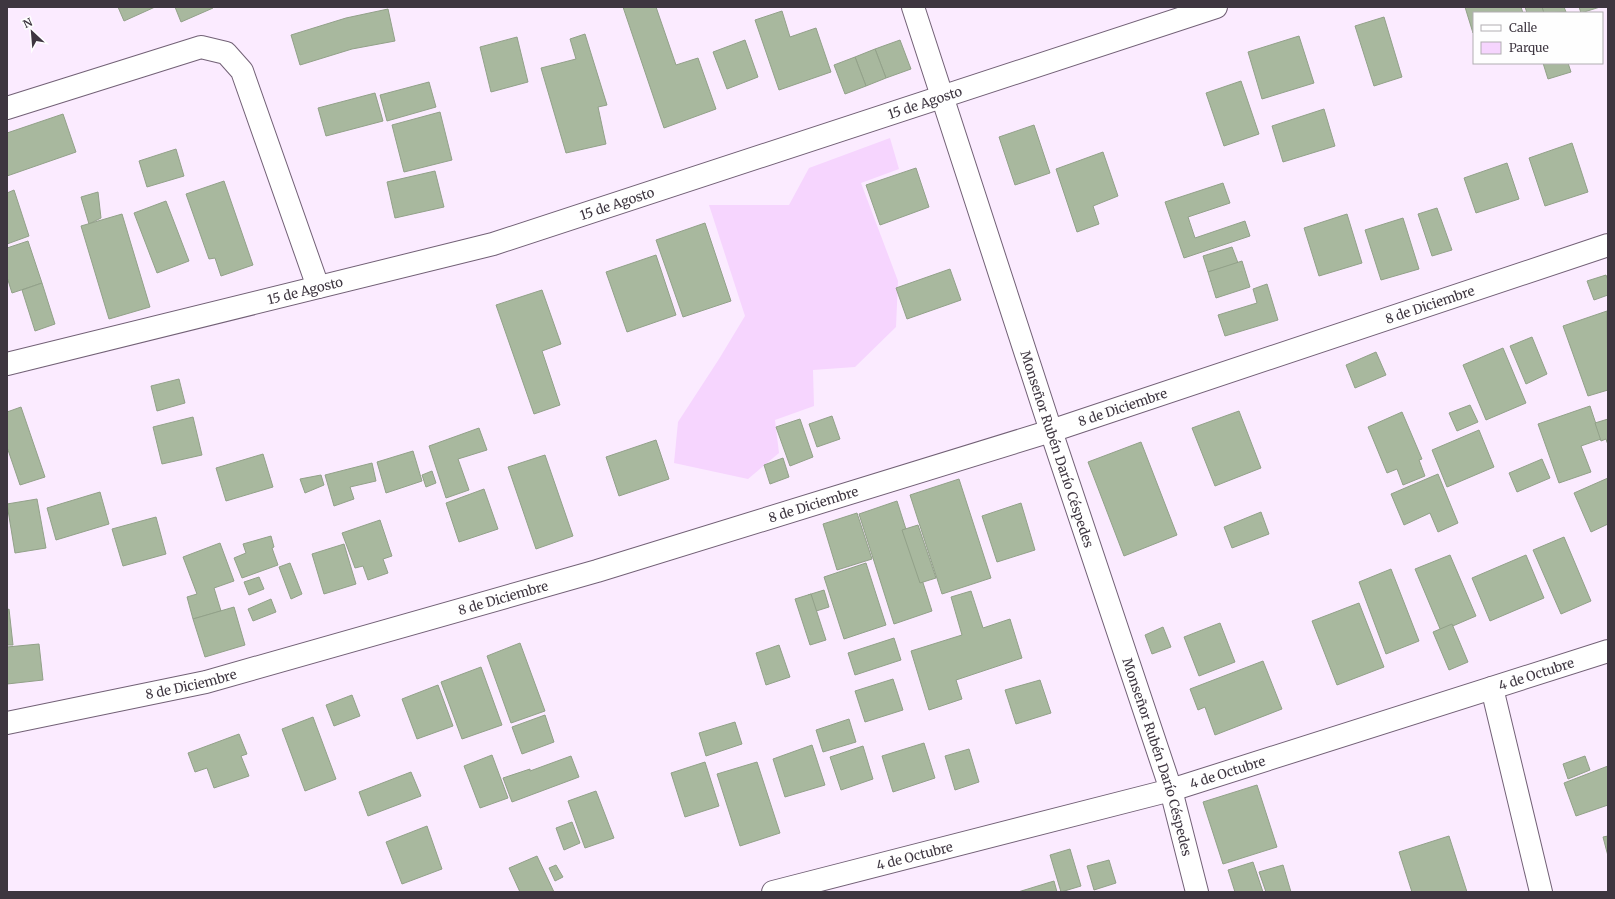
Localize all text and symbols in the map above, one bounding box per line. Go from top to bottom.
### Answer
north arrow [12,12,52,52]
legend [1473,12,1603,64]
text: N [21,15,35,31]
text: Calle [1509,20,1537,35]
text: Parque [1509,40,1549,55]
street label: 15 de Agosto [886,83,965,123]
street label: 15 de Agosto [578,184,657,224]
street label: 15 de Agosto [266,273,345,308]
street label: 8 de Diciembre [1383,282,1477,328]
street label: Monseñor Rubén Darío Céspedes [1016,349,1097,550]
street label: 8 de Diciembre [1076,385,1170,430]
street label: 8 de Diciembre [767,483,861,527]
street label: 8 de Diciembre [456,577,550,619]
street label: 4 de Octubre [1496,654,1576,694]
street label: Monseñor Rubén Darío Céspedes [1119,656,1195,858]
street label: 8 de Diciembre [144,666,239,703]
street label: 4 de Octubre [1188,753,1268,793]
street label: 4 de Octubre [874,838,955,874]

